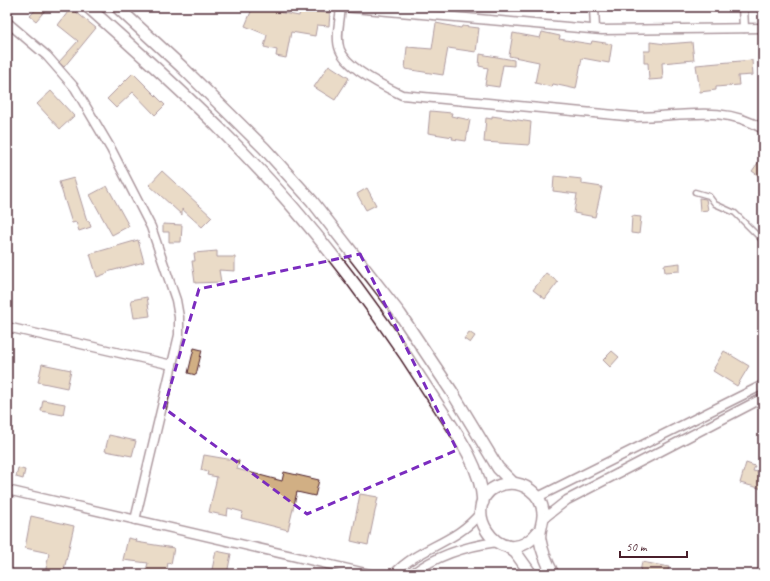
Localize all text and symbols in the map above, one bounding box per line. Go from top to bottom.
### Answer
scale bar [620,533,687,559]
text: 50 m [626,539,648,555]

